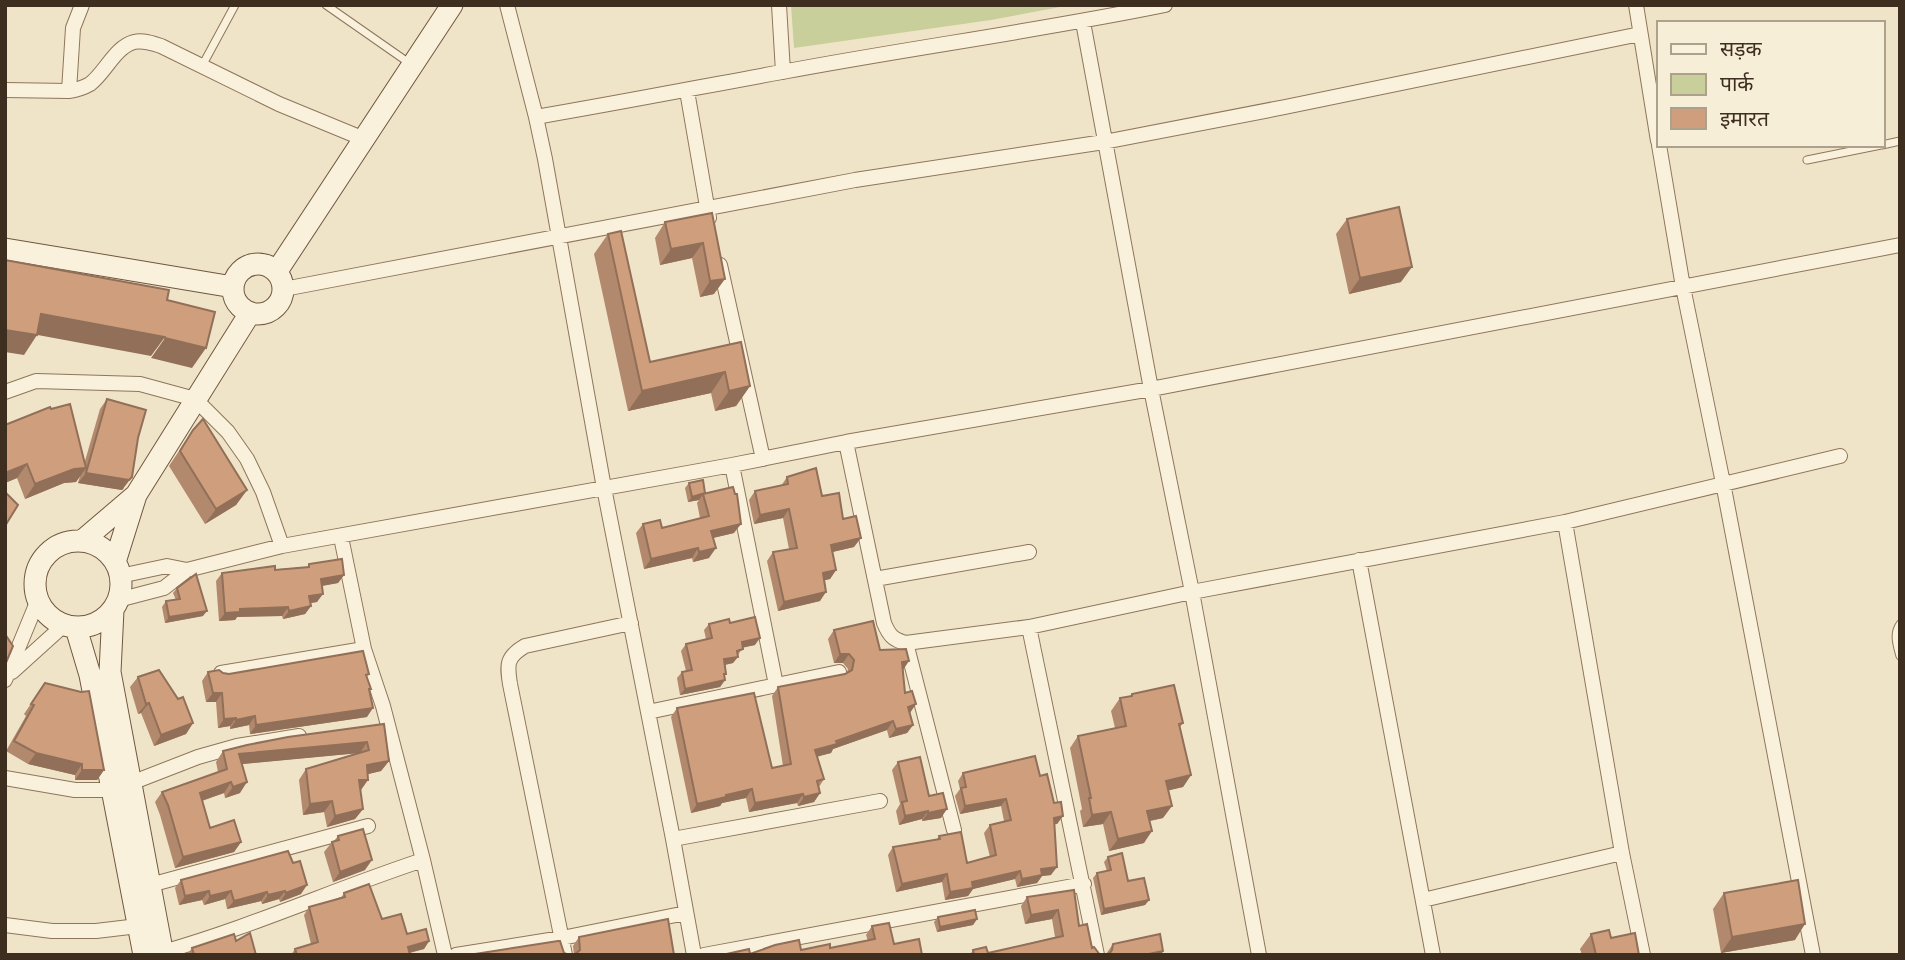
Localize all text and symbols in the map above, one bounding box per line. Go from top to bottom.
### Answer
legend [1657,21,1884,147]
text: सड़क [1720,35,1762,62]
text: पार्क [1720,70,1754,97]
text: इमारत [1720,105,1770,132]

